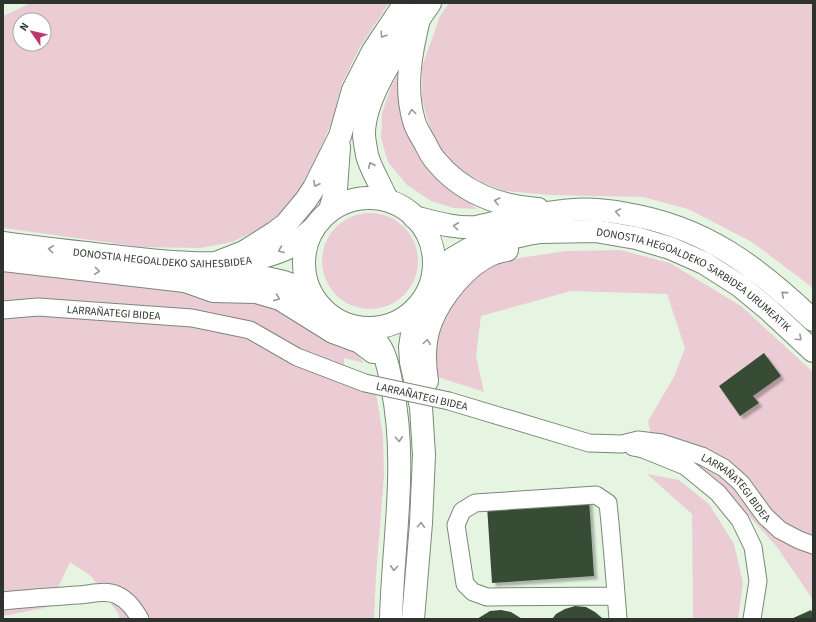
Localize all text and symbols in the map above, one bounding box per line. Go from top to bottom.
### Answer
north arrow [12,12,52,52]
text: N [16,19,32,34]
one-way arrow [381,31,388,38]
one-way arrow [408,109,417,115]
one-way arrow [368,161,376,169]
one-way arrow [313,179,321,187]
one-way arrow [494,197,501,206]
one-way arrow [615,208,621,217]
one-way arrow [453,221,459,230]
street label: DONOSTIA HEGOALDEKO SARBIDEA URUMEATIK [595,224,795,335]
one-way arrow [48,245,54,254]
street label: DONOSTIA HEGOALDEKO SAIHESBIDEA [72,245,253,271]
one-way arrow [277,245,285,253]
one-way arrow [94,266,100,275]
one-way arrow [782,291,789,298]
one-way arrow [273,293,281,301]
street label: LARRAÑATEGI BIDEA [66,302,161,324]
one-way arrow [794,333,802,341]
one-way arrow [422,339,431,345]
street label: LARRAÑATEGI BIDEA [375,379,469,414]
one-way arrow [394,436,403,442]
street label: LARRAÑATEGI BIDEA [698,450,774,526]
one-way arrow [417,522,426,528]
one-way arrow [389,565,398,571]

